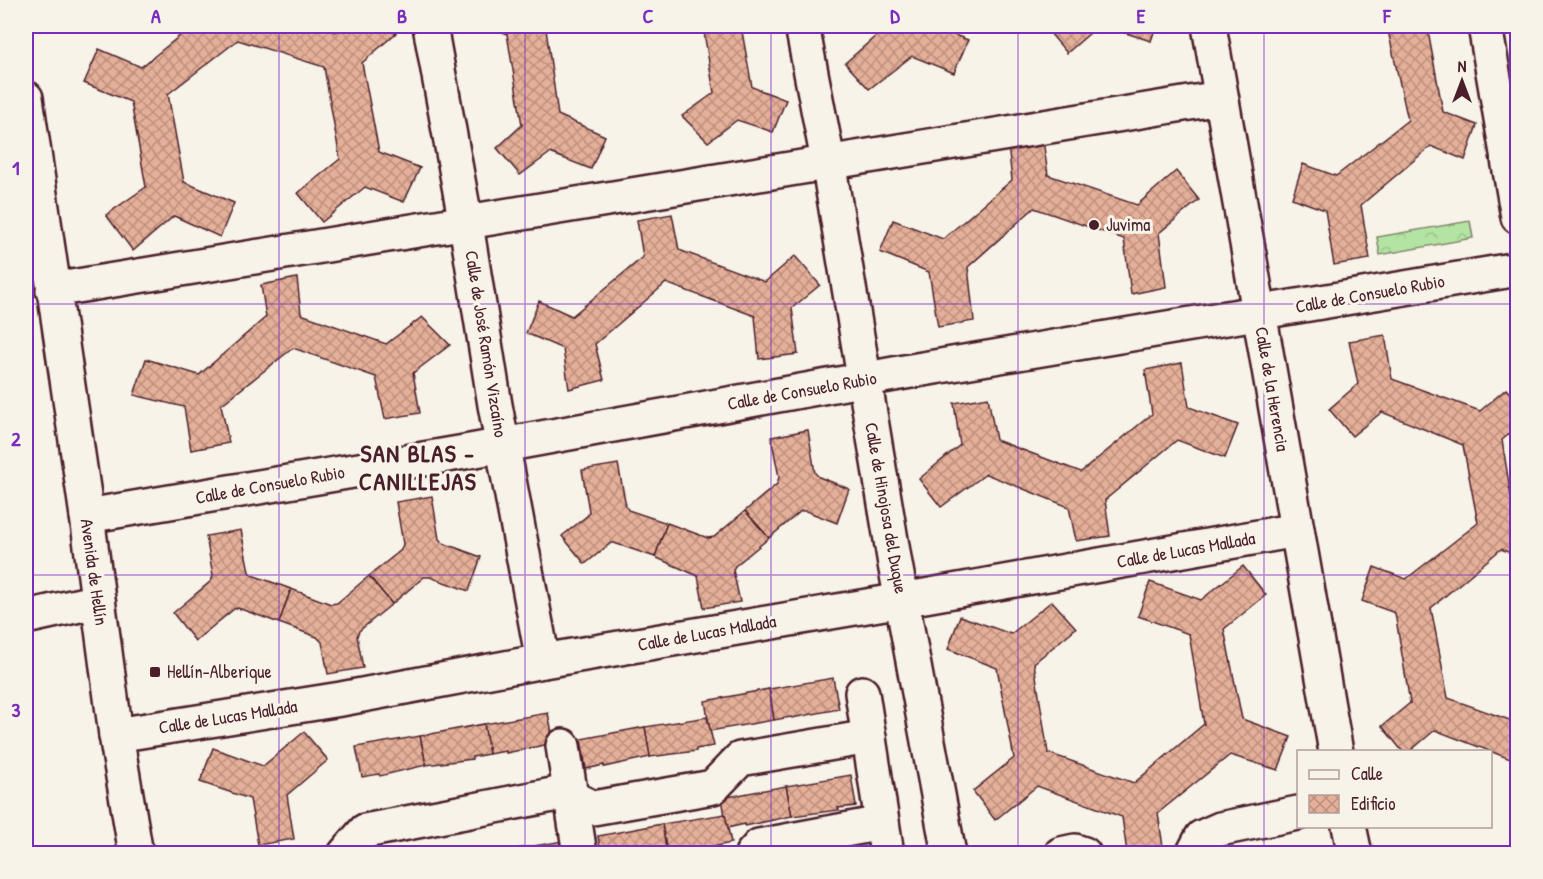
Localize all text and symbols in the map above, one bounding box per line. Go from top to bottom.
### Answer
text: A [151,2,161,29]
text: B [397,2,407,29]
text: C [643,2,654,29]
text: D [890,2,900,29]
text: E [1137,2,1146,29]
text: F [1382,2,1392,29]
north arrow [1432,51,1492,111]
text: N [1458,55,1467,77]
text: 1 [12,154,20,181]
place label: Juvima [1106,212,1150,237]
marker: Juvima [1087,218,1101,232]
street label: Calle de José Ramón Vizcaíno [459,249,514,439]
street label: Calle de Consuelo Rubio [1293,268,1446,319]
street label: Calle de la Herencia [1249,325,1296,453]
street label: Calle de Consuelo Rubio [725,365,878,416]
street label: Calle de Hinojosa del Duque [859,420,914,595]
text: 2 [11,425,21,452]
district label: SAN BLAS - CANILLEJAS [359,437,477,497]
street label: Calle de Consuelo Rubio [193,459,346,510]
street label: Avenida de Hellín [75,517,114,627]
street label: Calle de Lucas Mallada [1115,525,1257,574]
street label: Calle de Lucas Mallada [636,608,778,657]
place label: Hellín-Alberique [167,659,272,684]
marker: Hellín-Alberique [148,665,162,679]
street label: Calle de Lucas Mallada [157,693,299,740]
text: 3 [12,696,21,723]
legend [1297,750,1492,828]
text: Calle [1351,761,1383,786]
text: Edificio [1351,791,1395,816]

